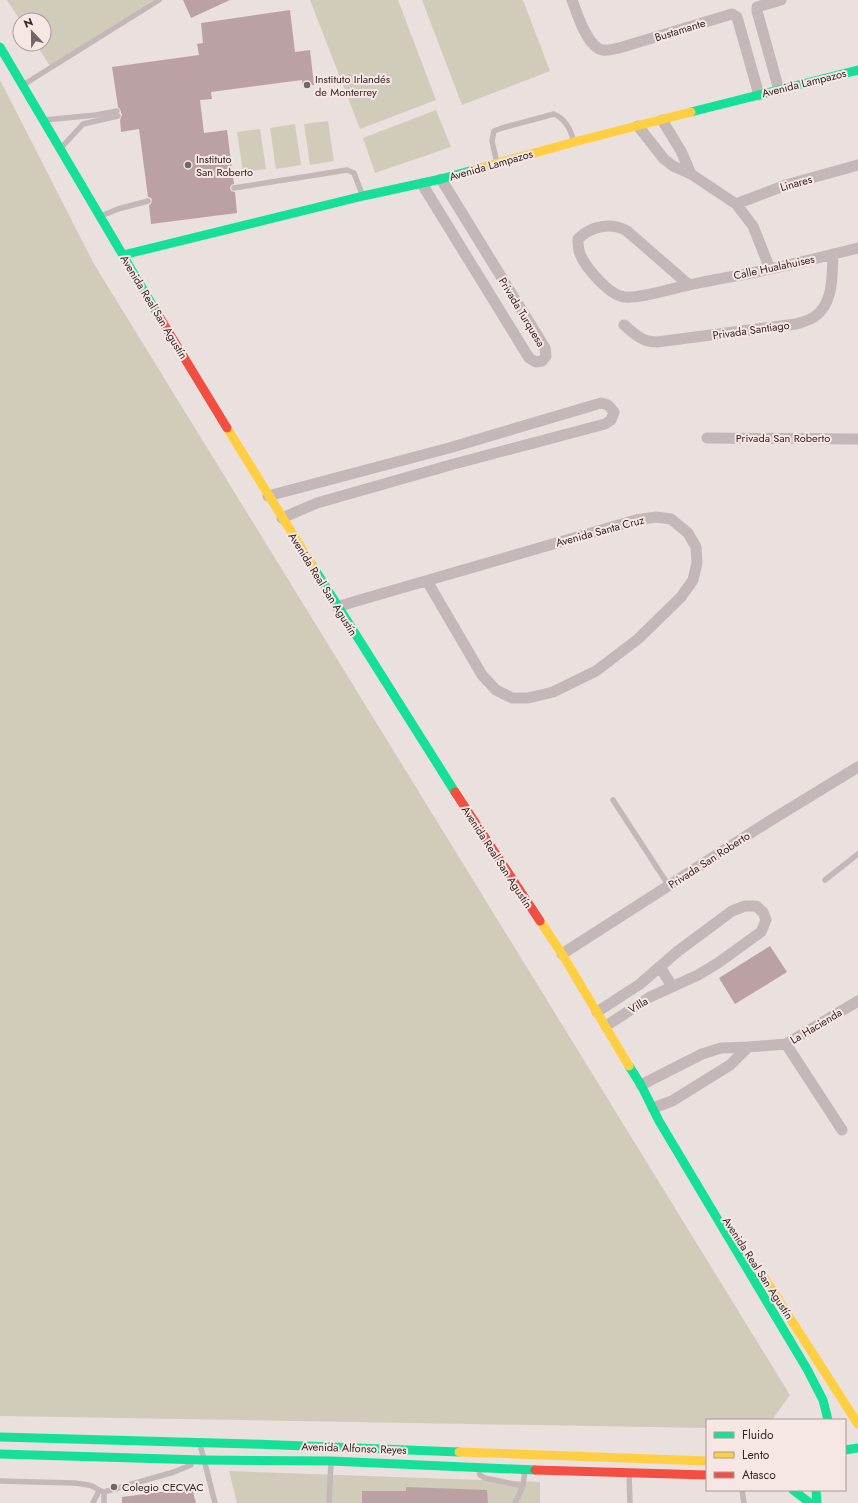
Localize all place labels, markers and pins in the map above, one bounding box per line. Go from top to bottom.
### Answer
place label: Instituto Irlandés de Monterrey [315,71,391,100]
marker: Instituto Irlandés de Monterrey [302,80,312,90]
place label: Instituto San Roberto [196,151,253,180]
marker: Instituto San Roberto [183,160,193,170]
place label: Colegio CECVAC [122,1479,204,1495]
marker: Colegio CECVAC [109,1482,119,1492]

